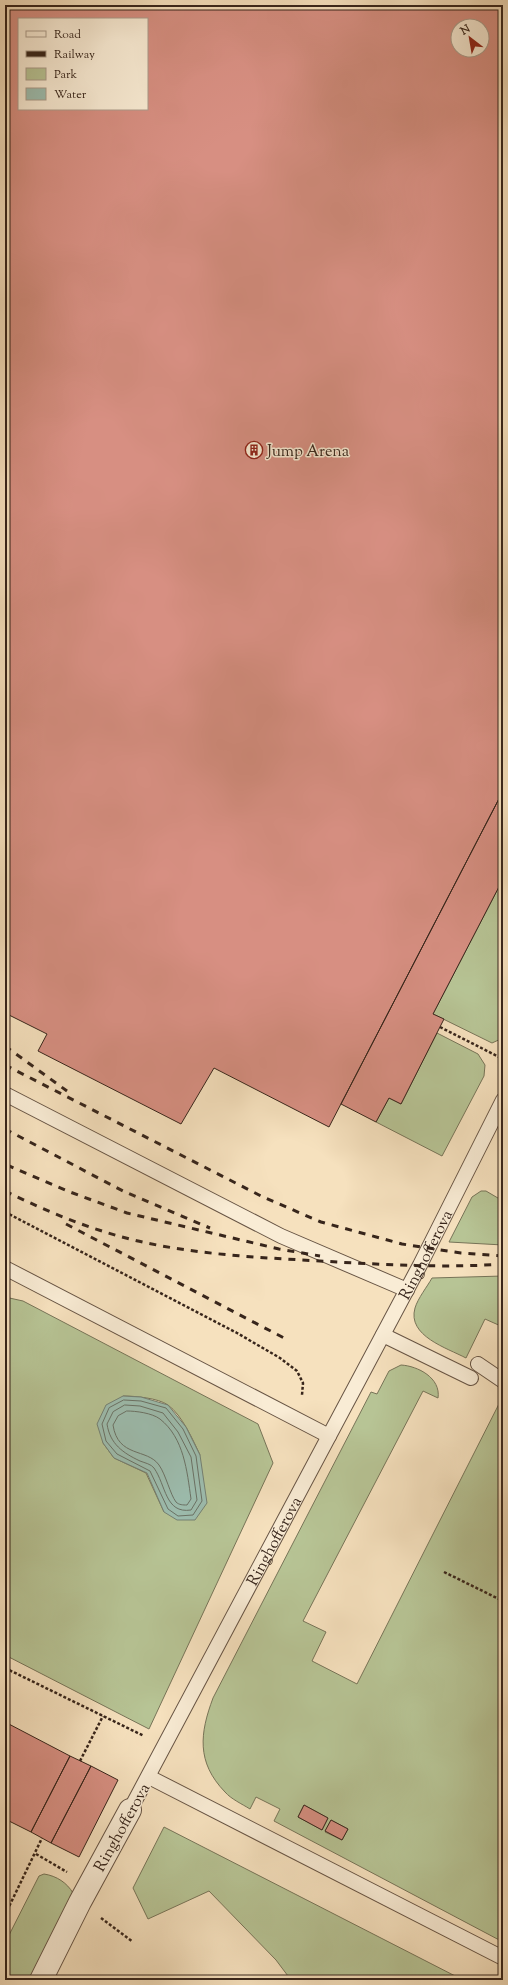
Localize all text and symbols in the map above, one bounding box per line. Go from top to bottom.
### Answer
legend [18,18,148,110]
north arrow [450,18,490,58]
text: N [457,21,473,40]
text: Road [54,26,81,44]
text: Railway [54,46,95,64]
text: Park [54,66,77,84]
text: Water [54,86,87,104]
building icon: Jump Arena [244,440,264,460]
place label: Jump Arena [266,441,350,464]
street label: Ringhofferova [394,1206,460,1305]
street label: Ringhofferova [242,1493,309,1591]
street label: Ringhofferova [89,1779,157,1877]

